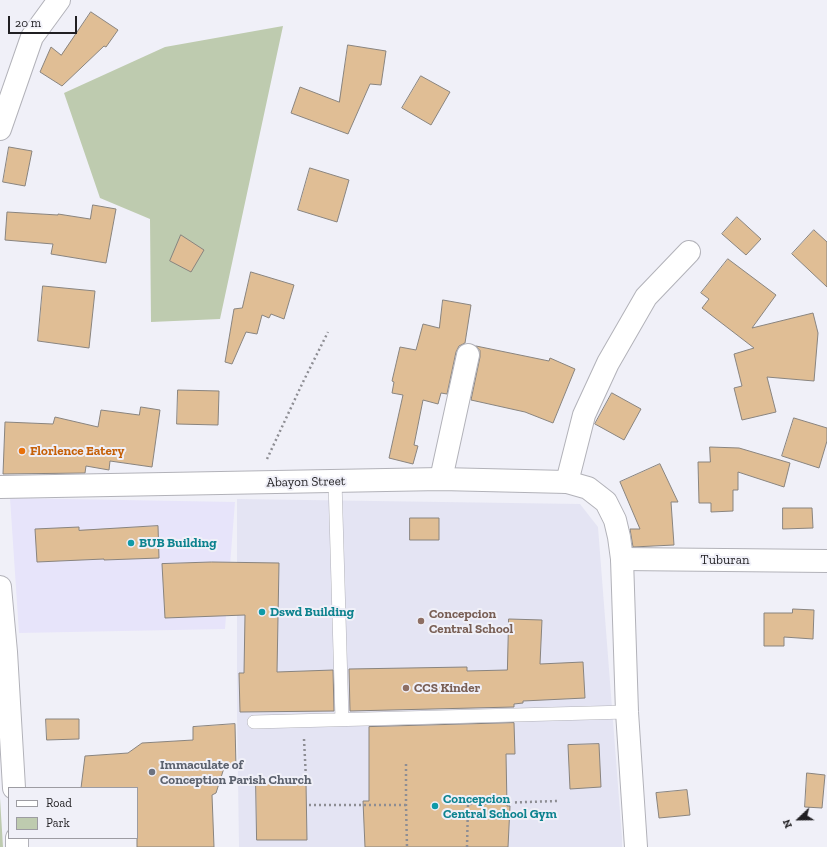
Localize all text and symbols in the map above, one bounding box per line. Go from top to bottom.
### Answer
scale bar [10,8,79,34]
text: 20 m [15,16,41,30]
place label: Florlence Eatery [30,443,124,459]
marker: Florlence Eatery [17,446,27,456]
street label: Abayon Street [266,474,346,490]
place label: BUB Building [139,535,217,551]
marker: BUB Building [126,538,136,548]
street label: Tuburan [701,552,749,568]
place label: Dswd Building [270,604,354,620]
place label: Concepcion Central School [429,606,513,637]
marker: Dswd Building [257,607,267,617]
marker: Concepcion Central School [416,616,426,626]
place label: CCS Kinder [414,680,480,696]
marker: CCS Kinder [401,683,411,693]
place label: Immaculate of Conception Parish Church [160,757,311,788]
marker: Immaculate of Conception Parish Church [147,767,157,777]
legend [8,787,138,839]
place label: Concepcion Central School Gym [443,791,557,822]
text: Road [46,796,72,810]
north arrow [779,799,819,839]
marker: Concepcion Central School Gym [430,801,440,811]
text: Park [46,816,70,830]
text: N [780,817,795,830]

